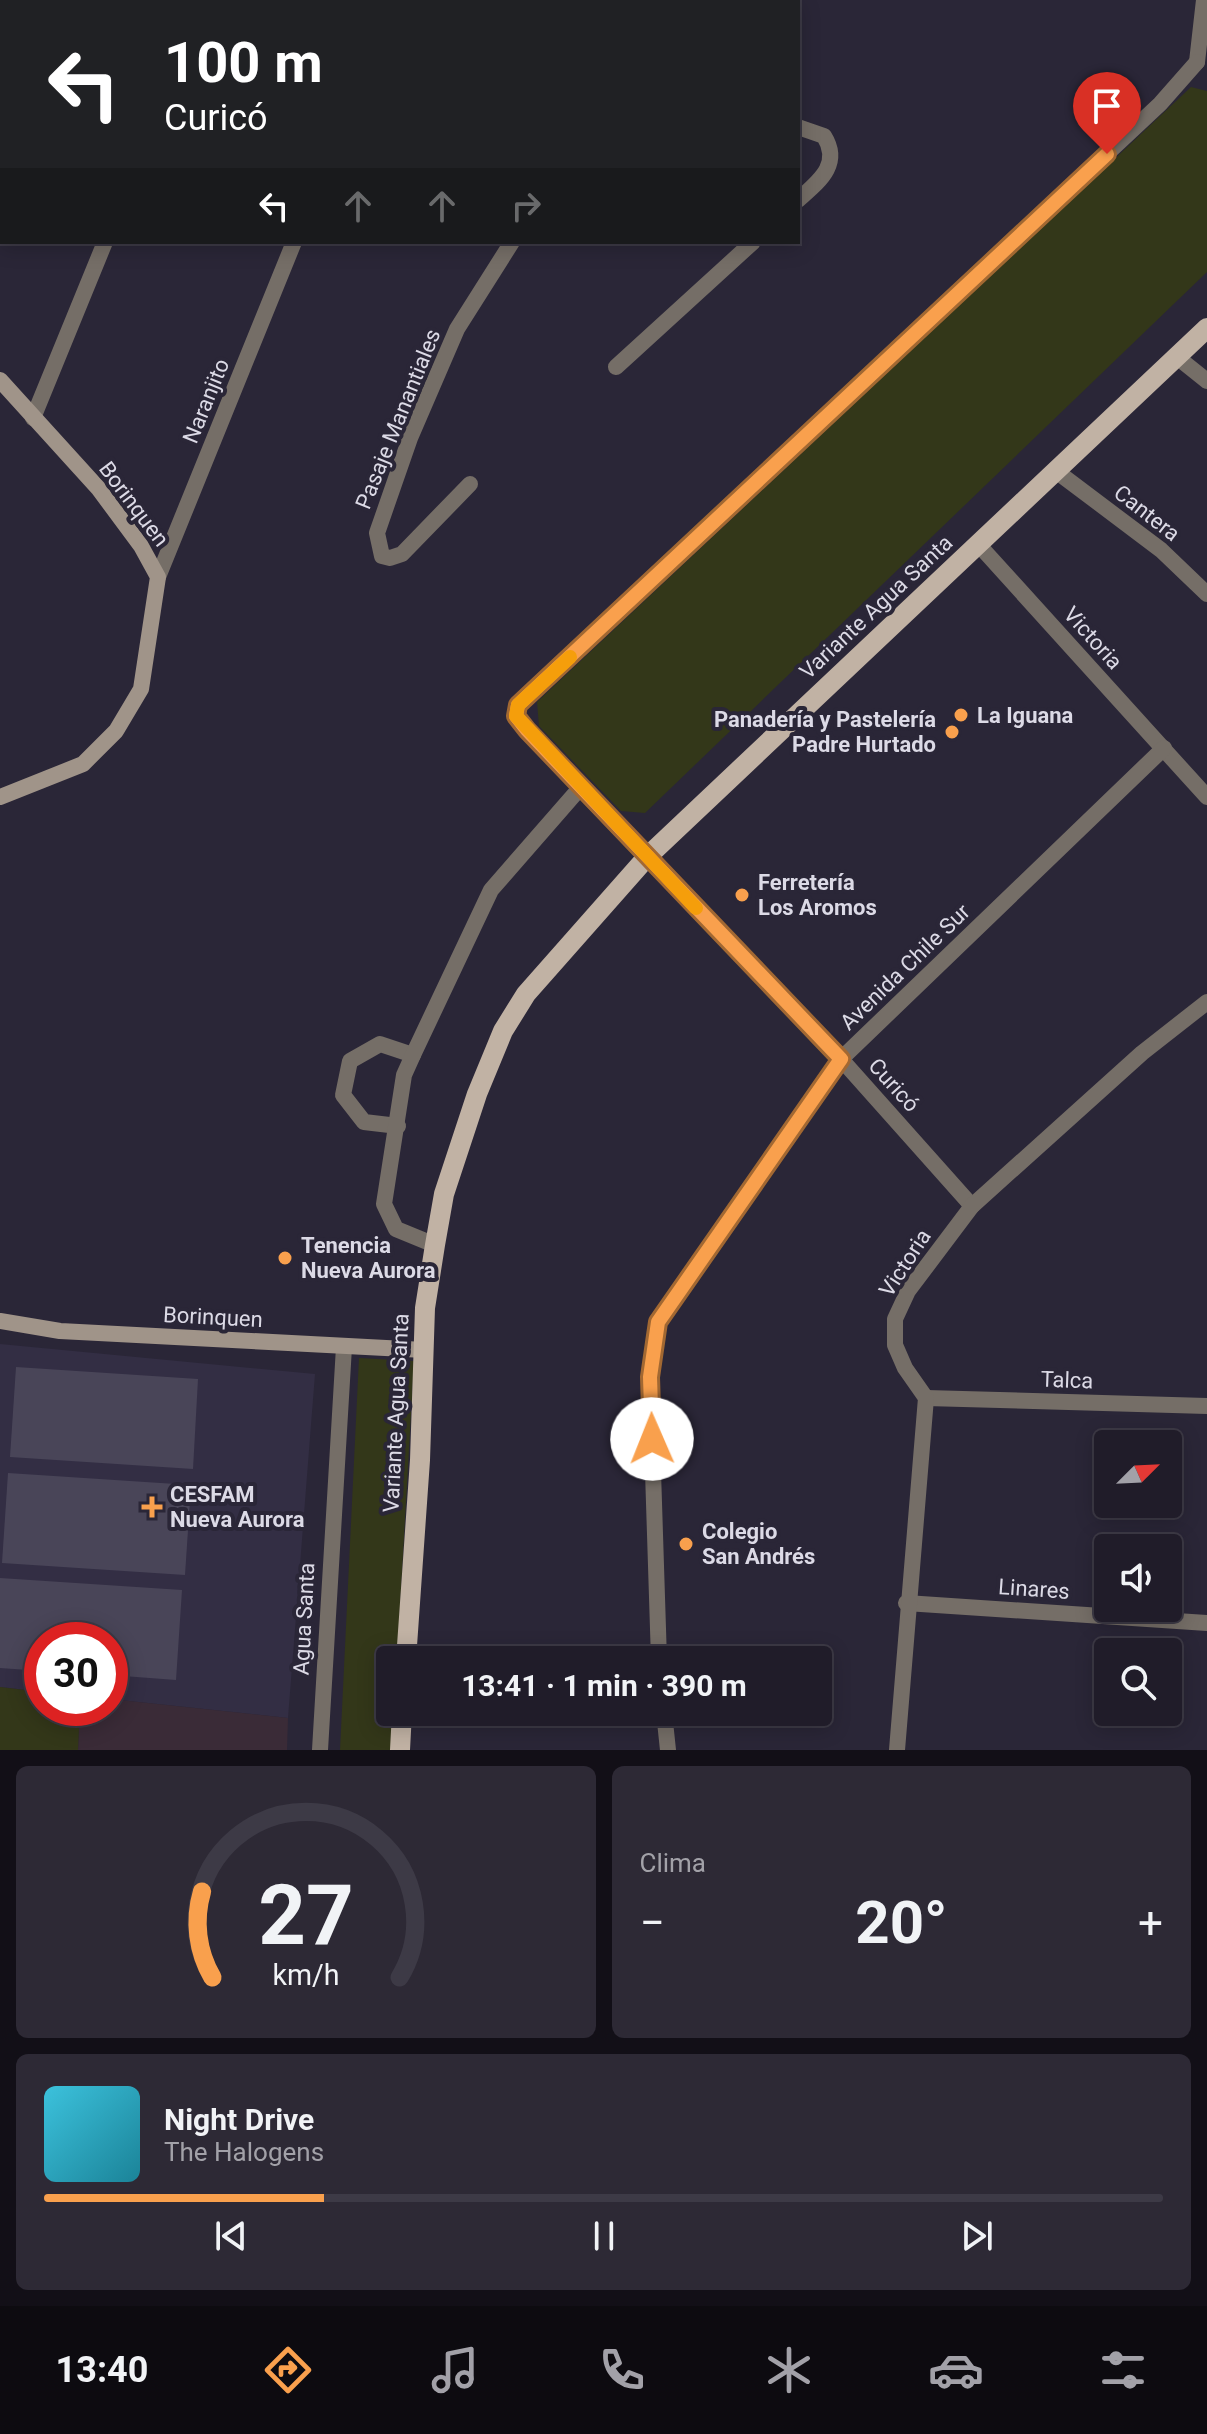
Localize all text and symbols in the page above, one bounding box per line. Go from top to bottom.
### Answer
text: 100 m [164,30,323,96]
icon: left [32,32,136,136]
pin [1073,72,1141,154]
icon: arrive [1085,84,1129,128]
text: Curicó [164,97,268,139]
icon: left [252,184,296,228]
icon: ahead [336,184,380,228]
icon: ahead [420,184,464,228]
icon: right [504,184,548,228]
street label: Pasaje Manantiales [350,325,446,513]
street label: Naranjito [178,355,234,447]
street label: Borinquen [94,457,174,551]
street label: Cantera [1109,480,1185,546]
street label: Variante Agua Santa [795,530,957,684]
street label: Victoria [1059,602,1127,674]
place label: La Iguana [977,703,1074,728]
marker: La Iguana [952,706,970,724]
place label: Panadería y Pastelería Padre Hurtado [714,707,936,757]
marker: Panadería y Pastelería Padre Hurtado [943,723,961,741]
place label: Ferretería Los Aromos [758,870,877,920]
marker: Ferretería Los Aromos [733,886,751,904]
street label: Avenida Chile Sur [835,899,975,1035]
street label: Curicó [864,1053,924,1117]
street label: Victoria [874,1225,936,1301]
place label: Tenencia Nueva Aurora [301,1233,436,1283]
marker: Tenencia Nueva Aurora [276,1249,294,1267]
street label: Borinquen [163,1302,263,1332]
street label: Variante Agua Santa [378,1313,414,1513]
street label: Talca [1040,1367,1094,1393]
position arrow [610,1397,694,1481]
north arrow [1094,1430,1182,1518]
map controls [1094,1430,1182,1726]
place label: CESFAM Nueva Aurora [170,1482,305,1532]
marker: CESFAM Nueva Aurora [141,1496,163,1518]
place label: Colegio San Andrés [702,1519,815,1569]
button: sound [1094,1534,1182,1622]
marker: Colegio San Andrés [677,1535,695,1553]
street label: Agua Santa [289,1562,319,1676]
street label: Linares [997,1574,1071,1604]
speed limit sign: 30 [24,1622,128,1726]
button: search [1094,1638,1182,1726]
text: 13:41 · 1 min · 390 m [461,1668,747,1703]
text: Clima [640,1848,706,1878]
text: 27 [258,1867,353,1964]
text: 20° [855,1887,947,1958]
text: − [640,1897,665,1949]
text: + [1138,1897,1163,1949]
text: km/h [272,1958,339,1992]
text: Night Drive [164,2102,314,2137]
text: The Halogens [164,2137,324,2167]
icon: previous [209,2214,253,2258]
icon: pause [582,2214,626,2258]
icon: next [955,2214,999,2258]
icon: directions [260,2342,316,2398]
icon: music [427,2342,483,2398]
icon: phone [594,2342,650,2398]
icon: climate [761,2342,817,2398]
icon: car [928,2342,984,2398]
icon: filters [1095,2342,1151,2398]
text: 13:40 [56,2349,148,2391]

